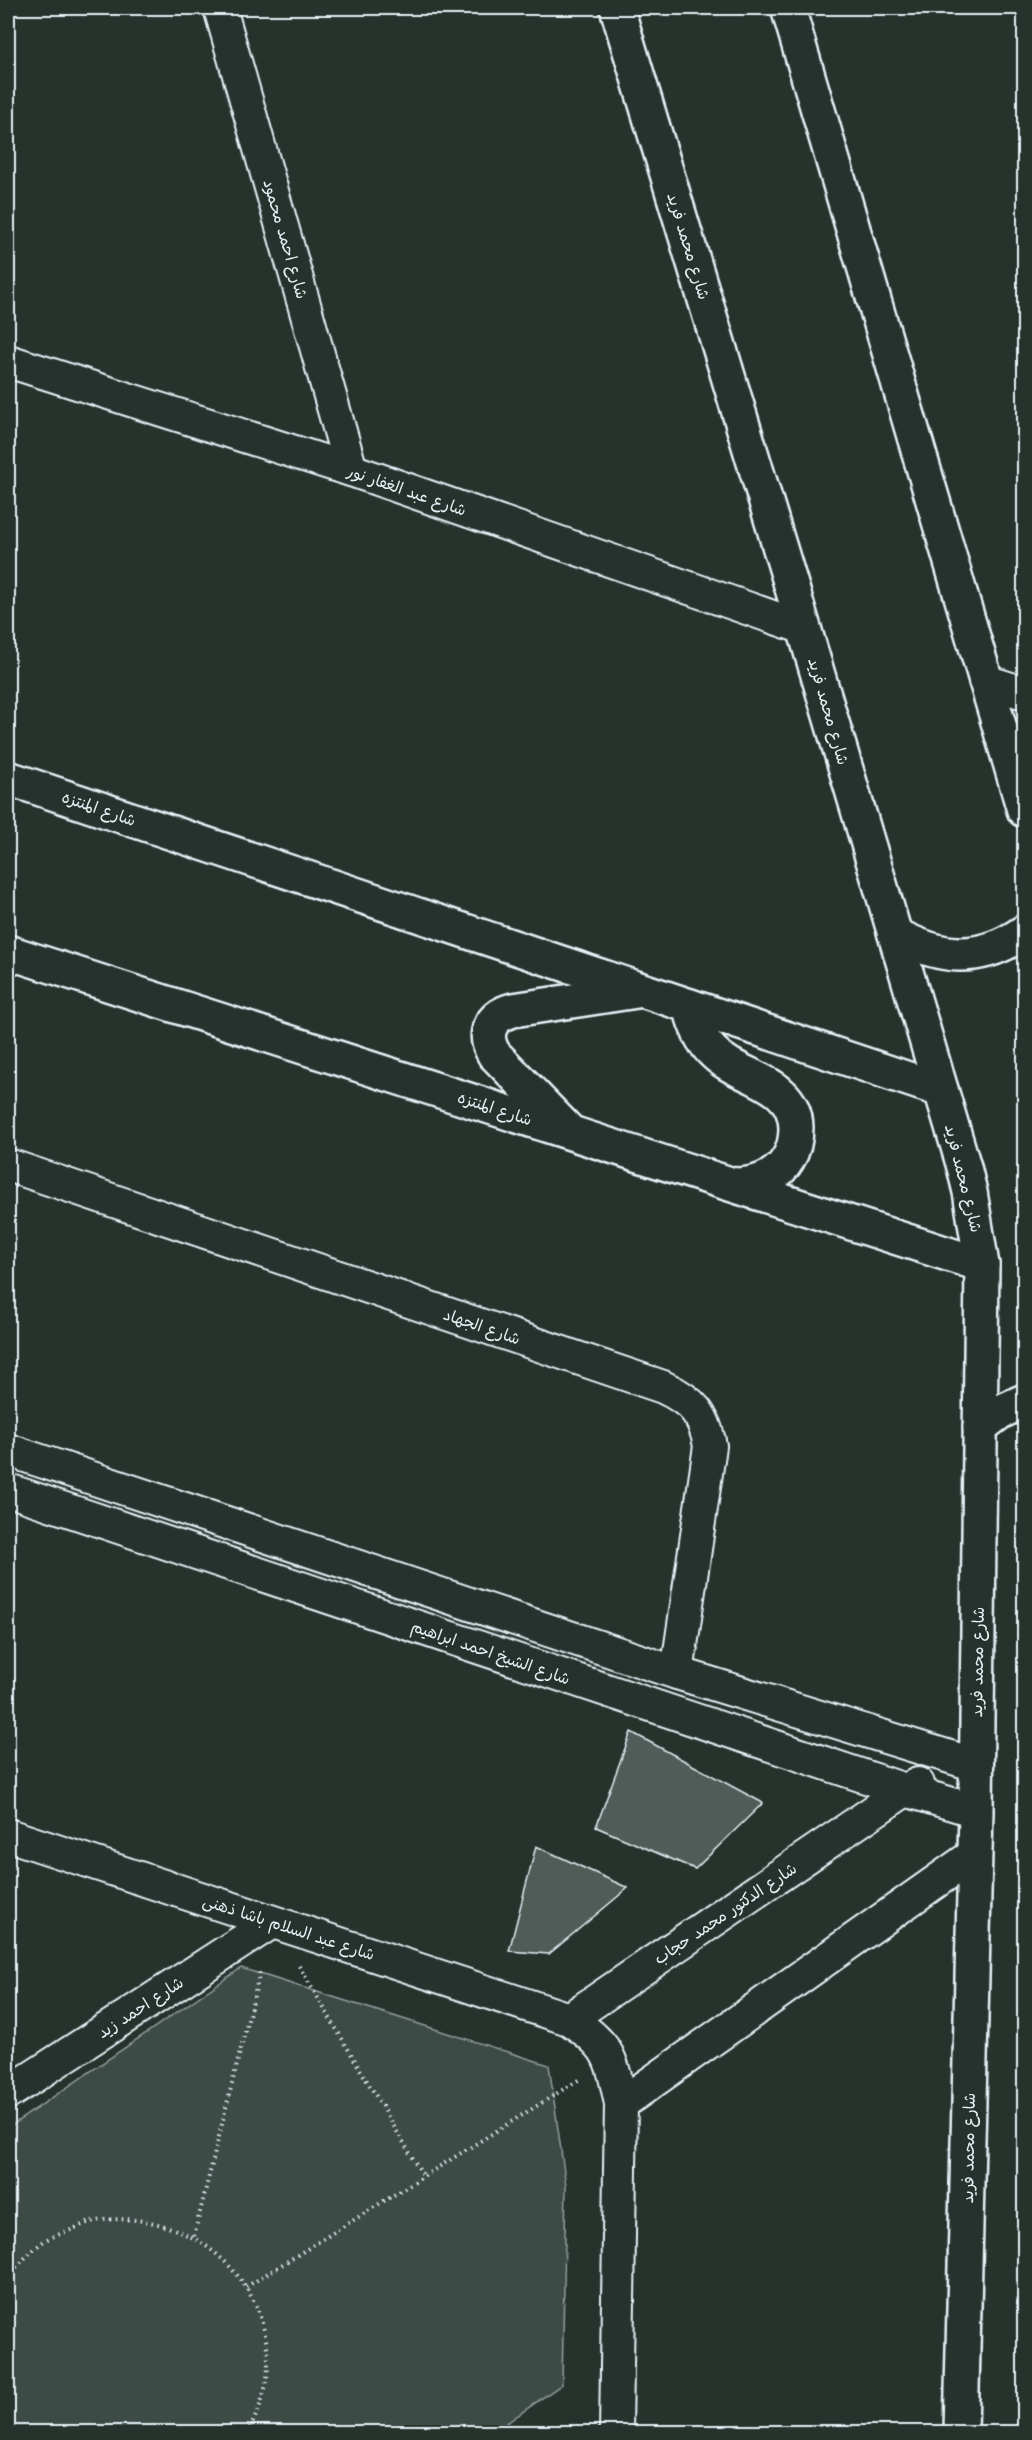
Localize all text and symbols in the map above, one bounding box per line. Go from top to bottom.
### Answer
street label: شارع احمد محمود [257,176,316,302]
street label: شارع محمد فريد [661,189,718,302]
street label: شارع عبد الغفار نور [343,457,470,522]
street label: شارع محمد فريد [802,654,857,768]
street label: شارع المنتزه [59,783,140,832]
street label: شارع المنتزه [455,1084,536,1131]
street label: شارع محمد فريد [939,1121,990,1235]
street label: شارع الجهاد [440,1301,524,1350]
street label: شارع محمد فريد [963,1606,990,1718]
street label: شارع الشيخ احمد ابراهيم [408,1613,574,1691]
street label: شارع الدكتور محمد حجاب [648,1855,801,1970]
street label: شارع عبد السلام باشا ذهنى [200,1887,378,1967]
street label: شارع احمد زيد [92,1969,188,2044]
street label: شارع محمد فريد [954,2092,981,2204]

